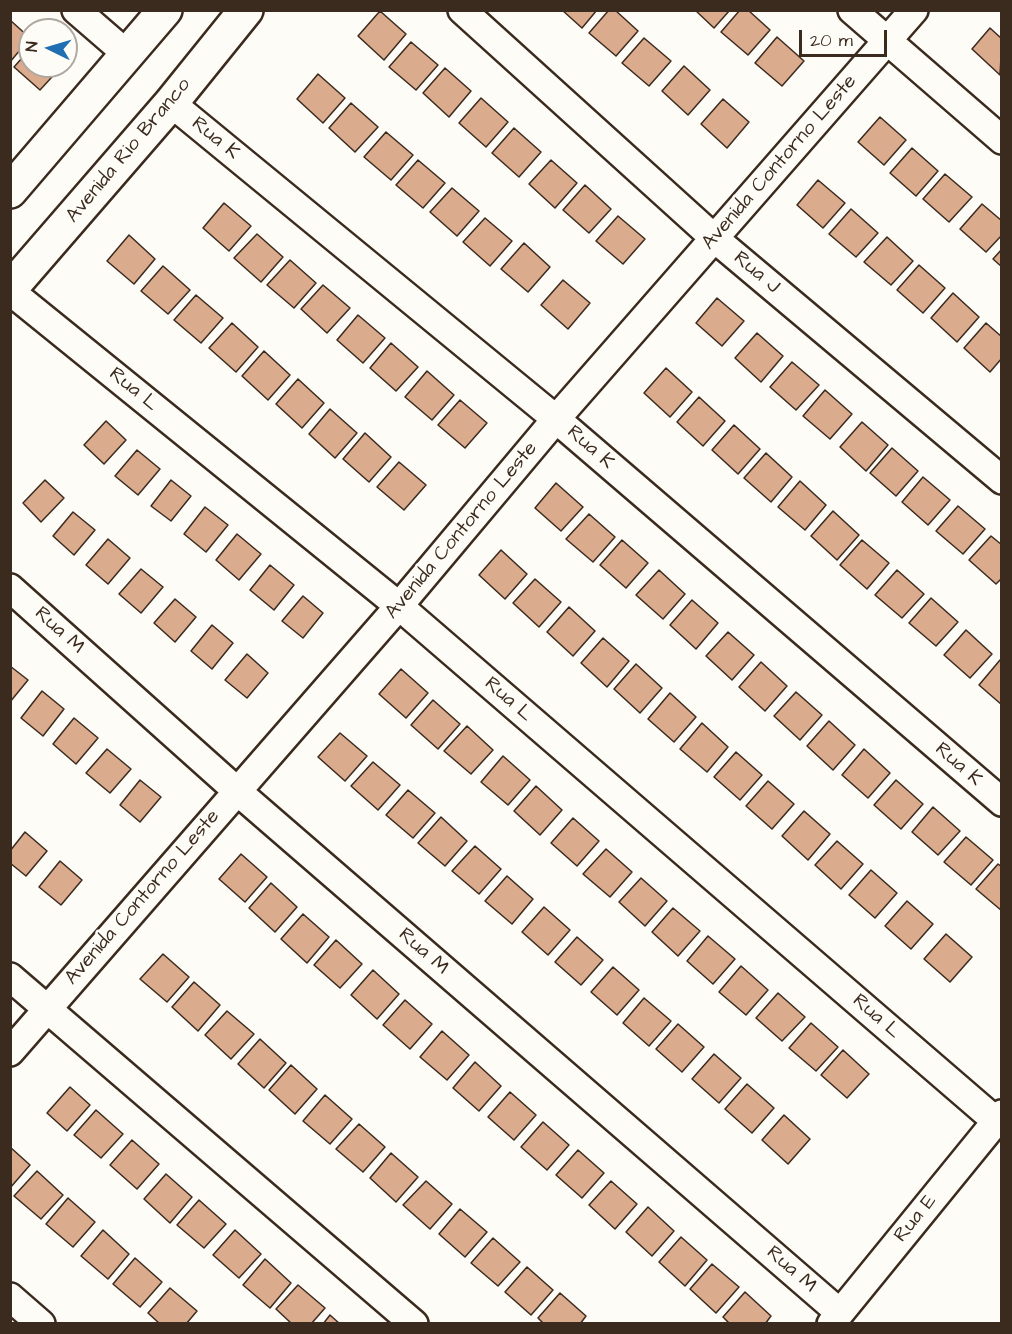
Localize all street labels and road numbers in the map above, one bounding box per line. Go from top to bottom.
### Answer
street label: Avenida Contorno Leste [697,71,863,255]
street label: Avenida Rio Branco [62,74,196,228]
street label: Rua K [186,112,244,166]
street label: Rua J [728,247,784,299]
street label: Rua L [104,363,162,417]
street label: Rua K [561,421,619,475]
street label: Avenida Contorno Leste [381,437,543,625]
street label: Rua M [29,602,89,660]
street label: Rua L [479,672,537,728]
street label: Rua K [929,738,987,792]
street label: Avenida Contorno Leste [60,806,226,990]
street label: Rua M [393,924,453,980]
street label: Rua L [847,989,905,1045]
street label: Rua E [890,1190,942,1248]
street label: Rua M [761,1242,821,1298]

